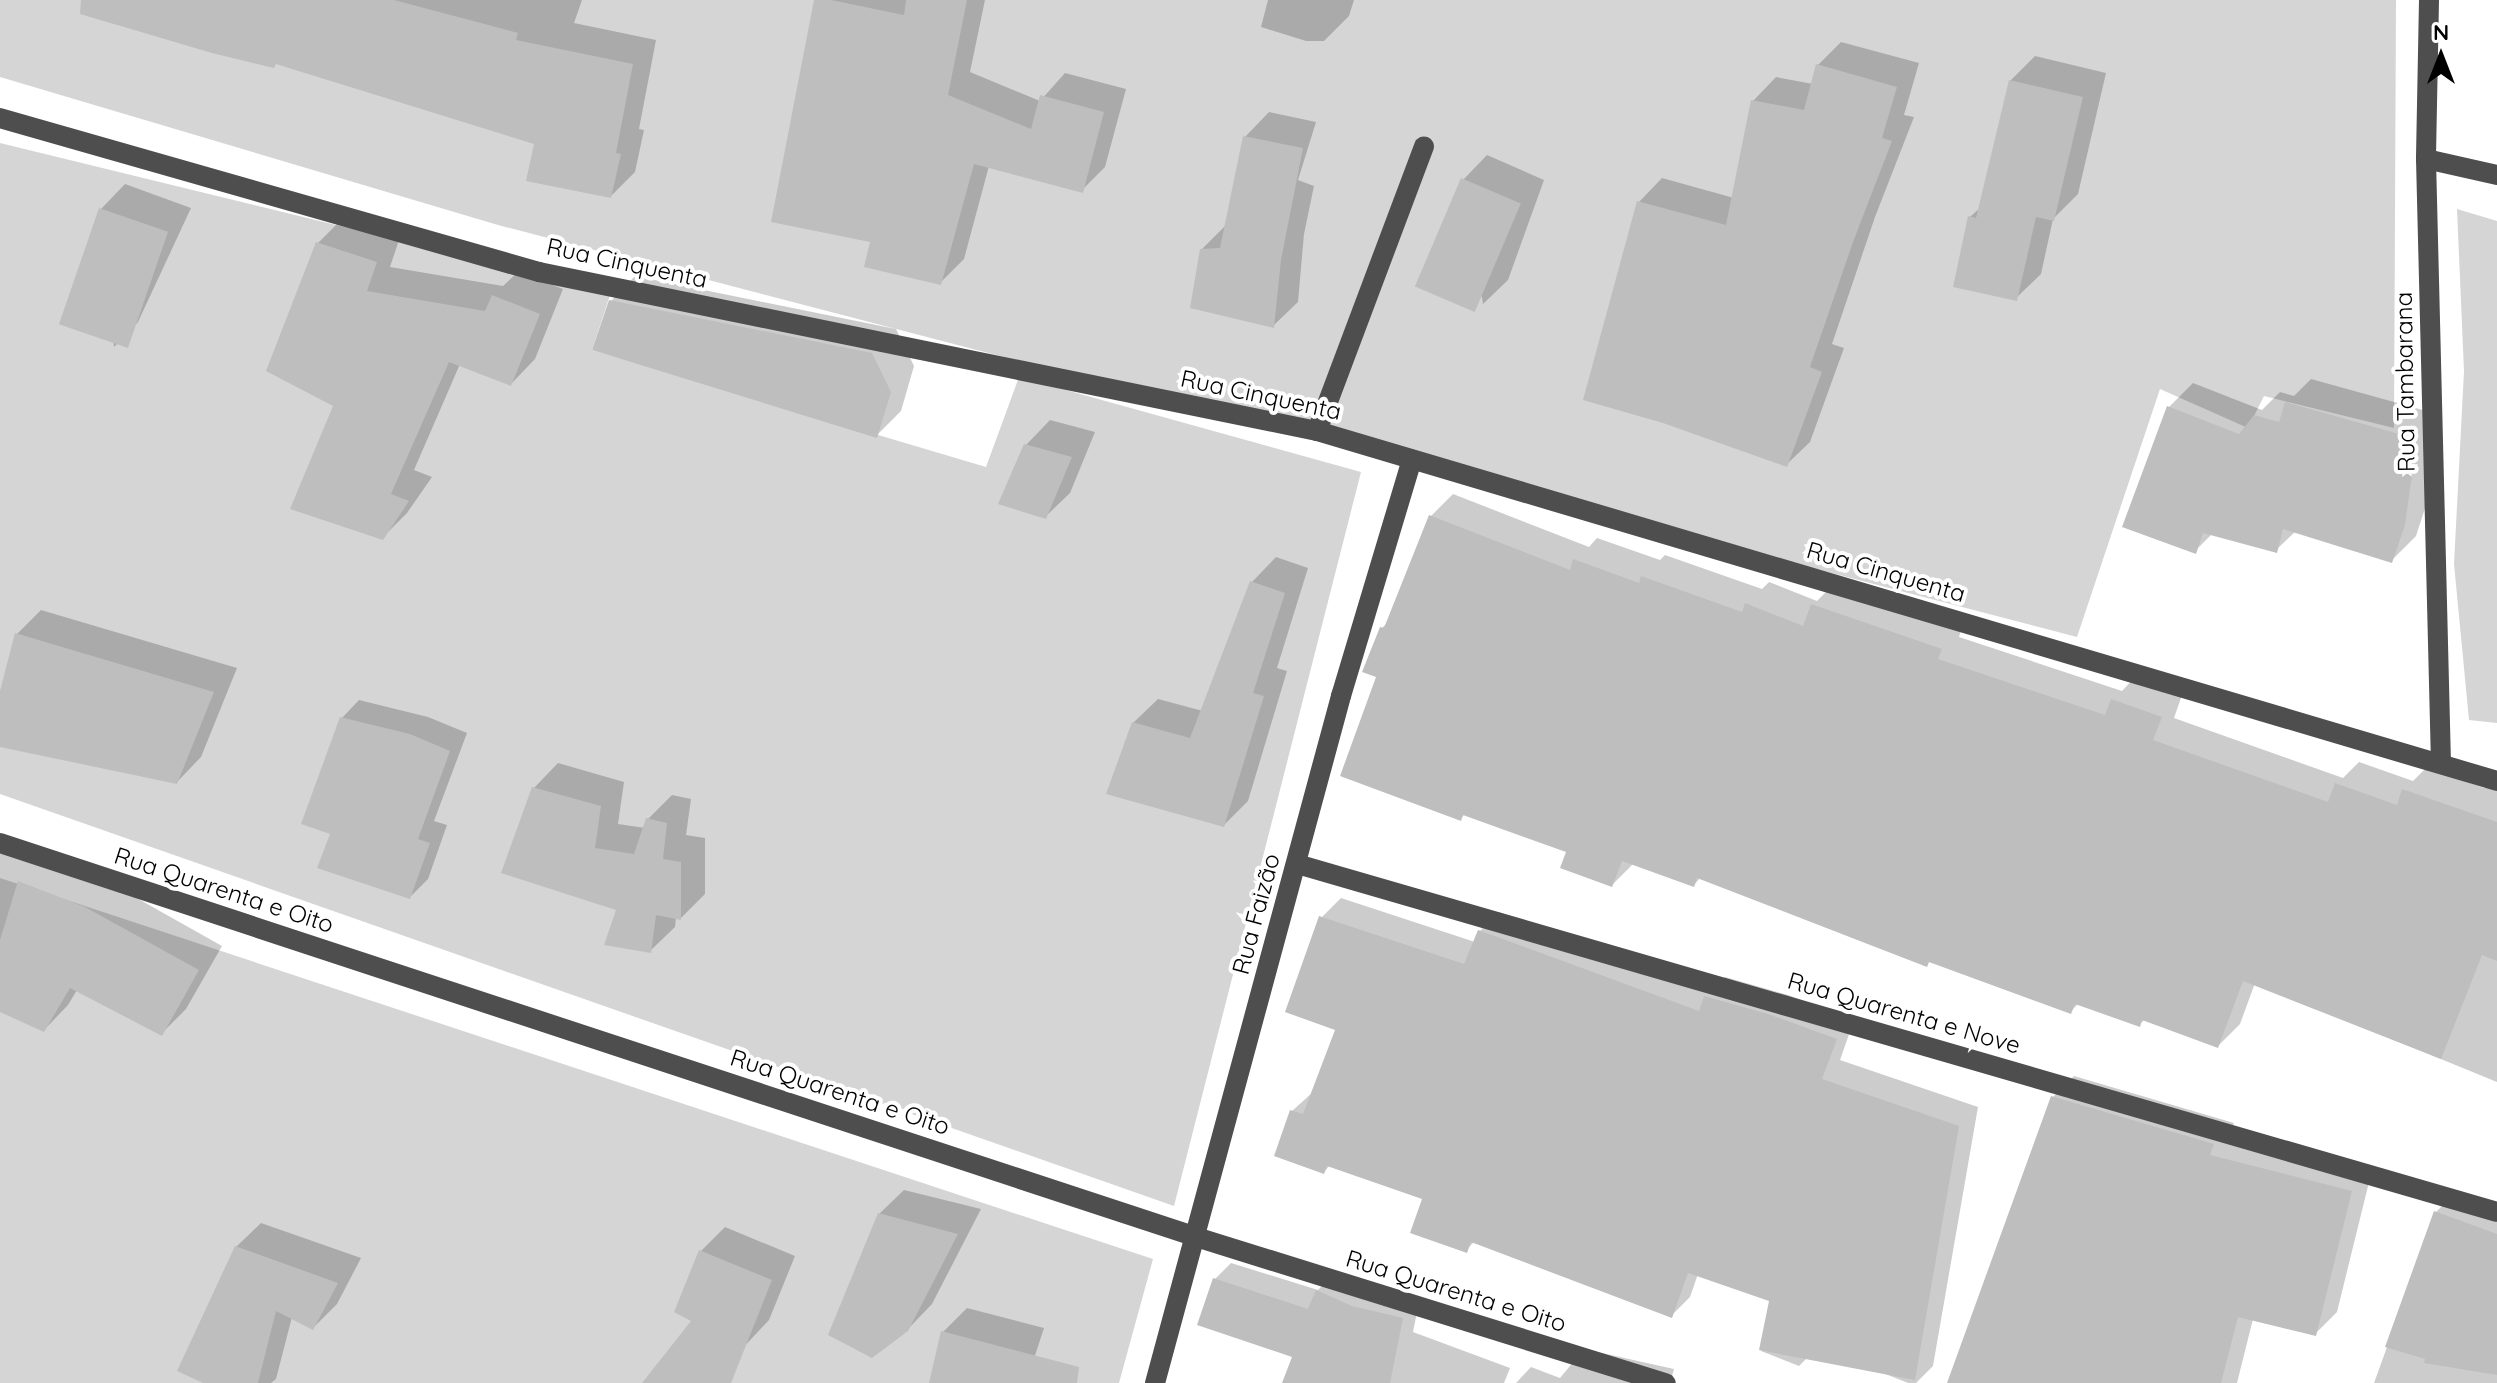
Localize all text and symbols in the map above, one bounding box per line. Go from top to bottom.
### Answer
north arrow [2401,16,2481,96]
text: N [2433,18,2449,46]
street label: Rua Cinquenta [544,232,710,294]
street label: Rua Tambarana [2389,292,2421,472]
street label: Rua Cinquenta [1178,364,1344,426]
street label: Rua Cinquenta [1803,536,1969,608]
street label: Rua Quarenta e Oito [111,841,337,939]
street label: Rua Faizão [1226,850,1286,978]
street label: Rua Quarenta e Nove [1784,966,2024,1060]
street label: Rua Quarenta e Oito [727,1043,953,1141]
street label: Rua Quarenta e Oito [1342,1244,1570,1338]

